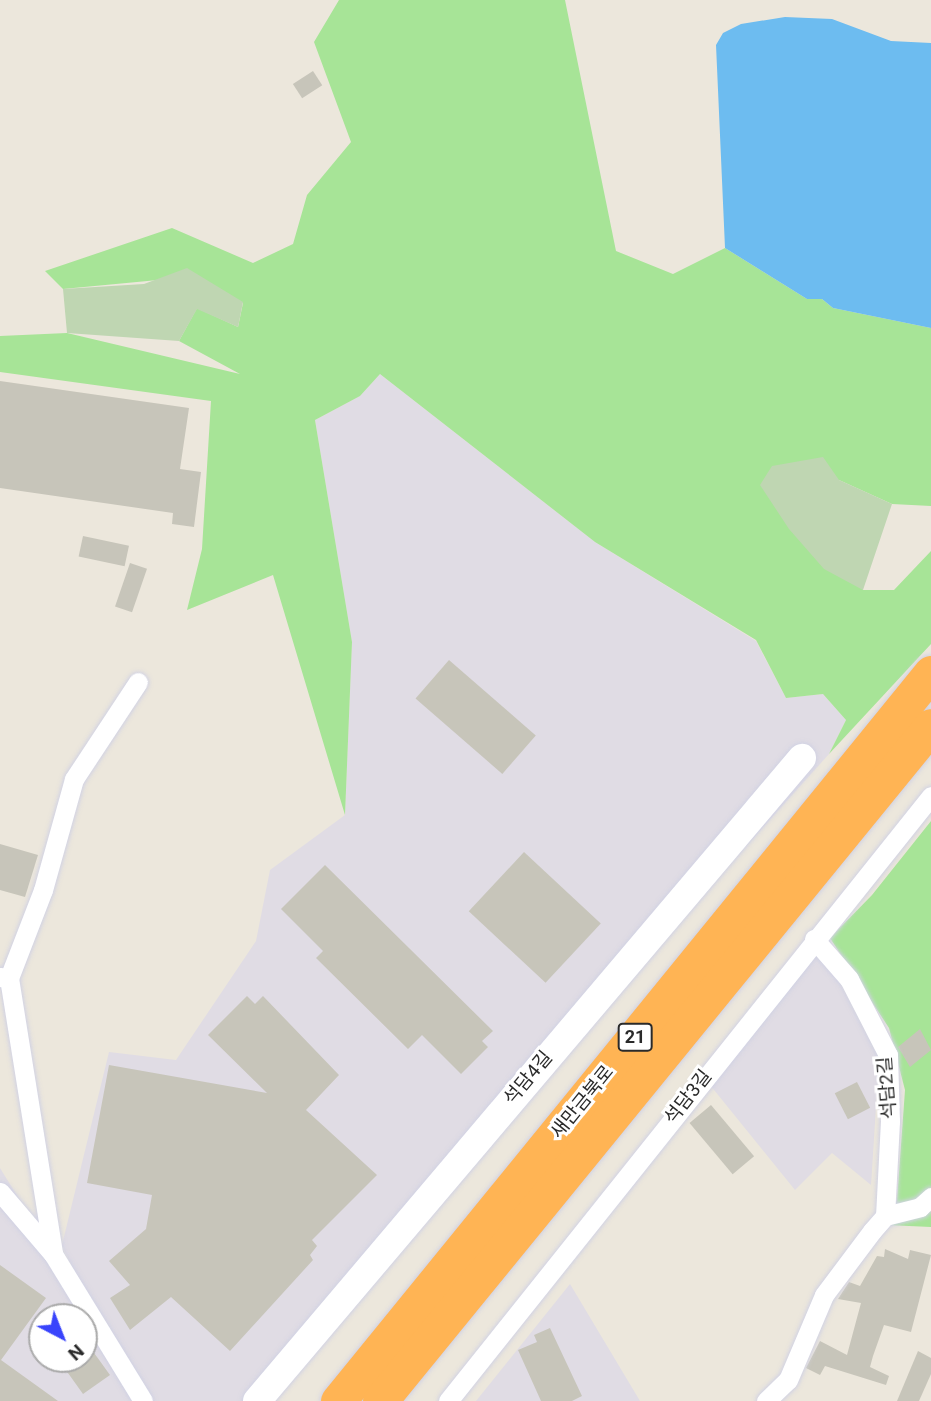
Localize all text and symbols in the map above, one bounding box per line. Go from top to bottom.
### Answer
road number: 21 [618,1022,652,1052]
street label: 석담4길 [499,1046,557,1110]
street label: 석담2길 [873,1056,901,1120]
street label: 새만금북로 [546,1061,618,1143]
street label: 석담3길 [660,1065,716,1129]
north arrow [28,1303,98,1373]
text: N [63,1339,89,1366]

